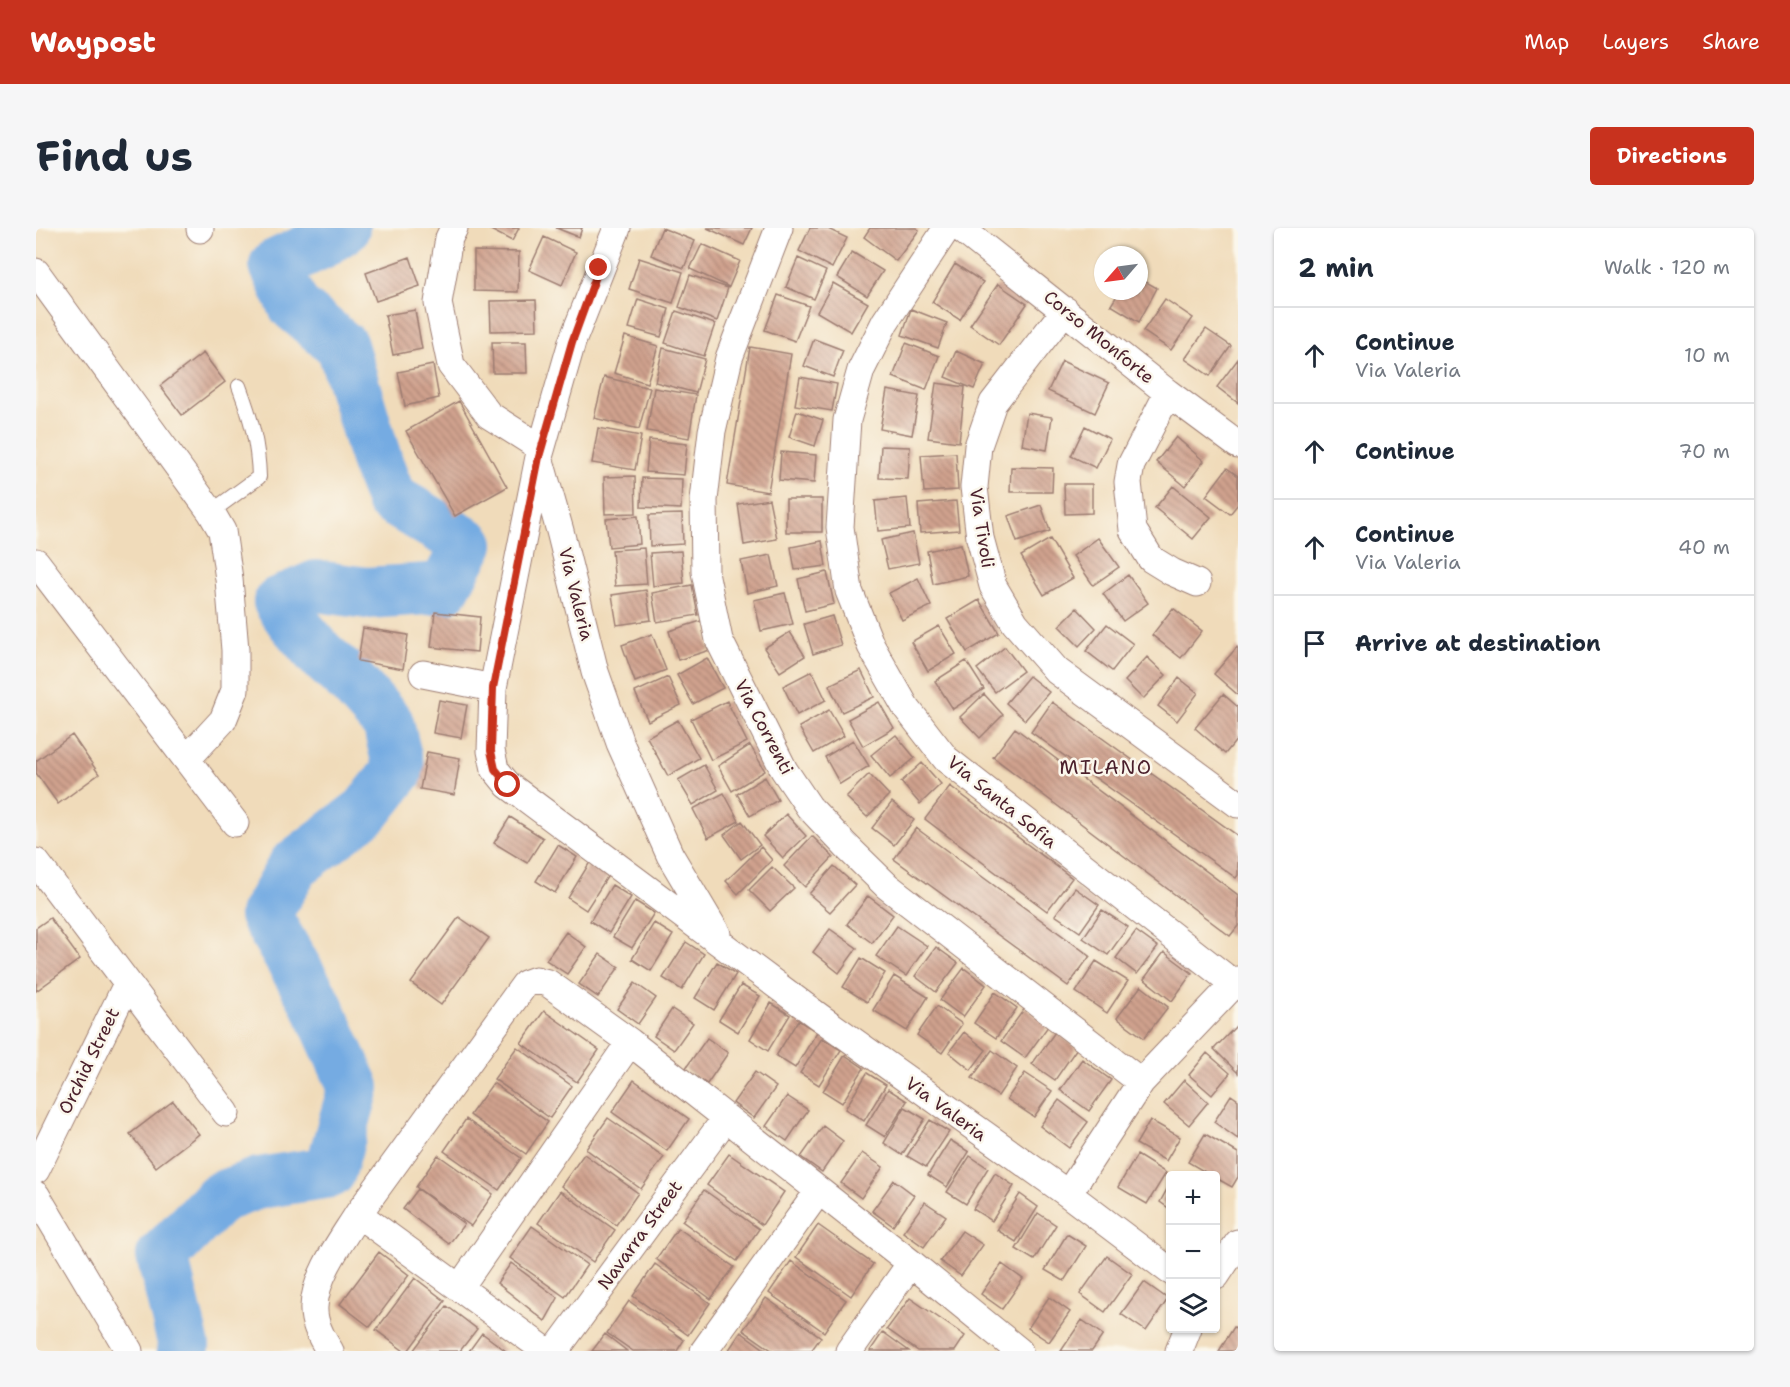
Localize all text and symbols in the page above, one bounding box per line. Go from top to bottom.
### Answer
text: Waypost [30,23,156,61]
text: Map [1524,28,1569,56]
text: Layers [1602,28,1669,56]
text: Share [1702,28,1760,56]
button: Directions [1590,127,1754,185]
text: Find us [36,128,193,184]
north arrow [1094,246,1148,300]
text: 2 min [1298,250,1374,285]
route end [585,254,611,280]
text: Walk · 120 m [1604,254,1730,280]
street label: Corso Monforte [1039,285,1159,389]
text: Continue [1355,328,1455,357]
icon: ahead [1298,339,1331,372]
text: 10 m [1684,342,1730,368]
text: Via Valeria [1355,357,1461,383]
icon: ahead [1298,435,1331,468]
text: Continue [1355,437,1455,466]
text: 70 m [1678,438,1730,464]
street label: Via Tivoli [964,486,1000,570]
text: Continue [1355,520,1455,549]
icon: ahead [1298,531,1331,564]
text: 40 m [1678,534,1730,560]
street label: Via Valeria [553,545,599,643]
text: Via Valeria [1355,549,1461,575]
icon: arrive [1298,627,1331,660]
text: Arrive at destination [1355,629,1601,658]
street label: Via Correnti [729,675,799,779]
street label: Via Santa Sofia [942,750,1062,854]
district label: MILANO [1059,754,1153,780]
route start [494,771,520,797]
street label: Orchid Street [53,1004,125,1118]
street label: Via Valeria [900,1071,992,1147]
map controls [1166,1171,1220,1333]
button: + [1166,1171,1220,1225]
street label: Navarra Street [592,1175,688,1295]
button: − [1166,1225,1220,1279]
button: layers [1166,1279,1220,1333]

